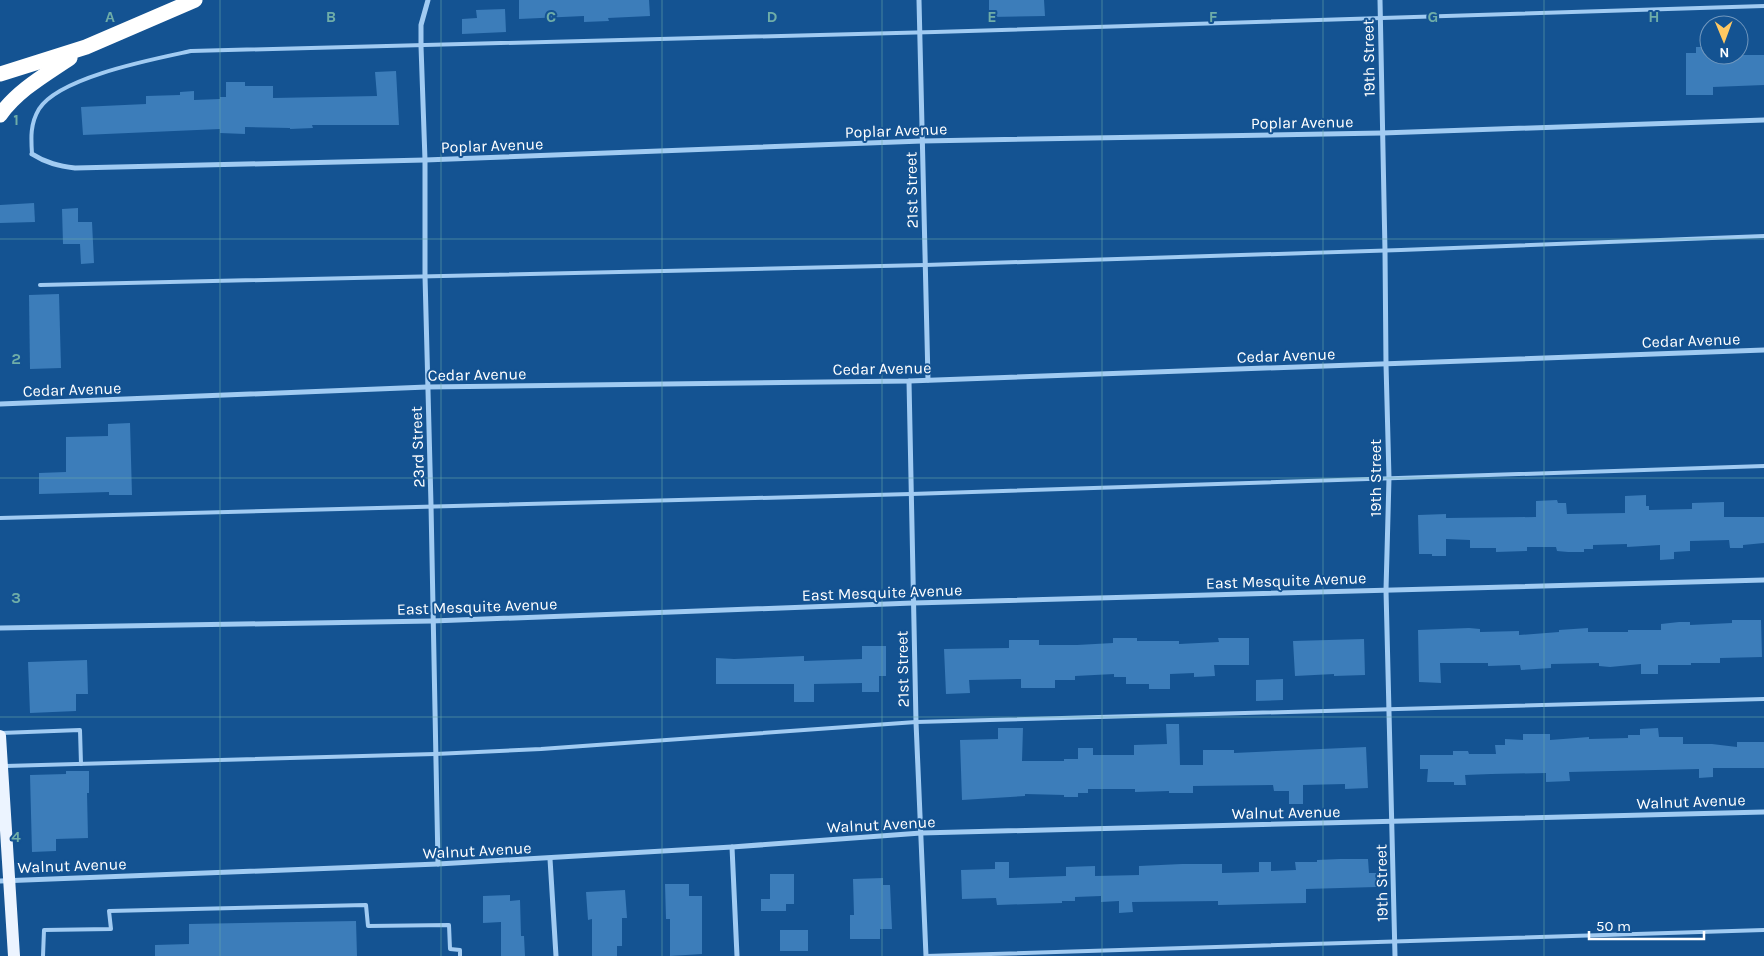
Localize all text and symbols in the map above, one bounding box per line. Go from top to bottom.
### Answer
text: A [105,7,115,26]
text: B [326,7,336,26]
text: C [546,7,556,26]
text: D [767,7,778,26]
text: E [987,7,997,26]
text: F [1209,7,1218,26]
text: G [1428,7,1438,26]
text: H [1648,7,1660,26]
north arrow [1699,15,1749,65]
street label: 19th Street [1358,19,1379,97]
text: N [1719,44,1729,61]
text: 1 [13,110,19,129]
street label: Poplar Avenue [1251,112,1353,133]
street label: Poplar Avenue [844,119,948,142]
street label: Poplar Avenue [440,134,544,157]
street label: 21st Street [901,151,922,229]
street label: Cedar Avenue [1641,329,1741,352]
street label: Cedar Avenue [1236,344,1336,367]
text: 2 [11,349,21,368]
street label: Cedar Avenue [833,358,931,379]
street label: Cedar Avenue [428,364,526,385]
street label: Cedar Avenue [22,378,122,401]
street label: 23rd Street [407,406,428,488]
street label: 19th Street [1366,439,1385,517]
street label: East Mesquite Avenue [1205,568,1367,593]
street label: East Mesquite Avenue [801,580,963,605]
text: 3 [11,588,21,607]
street label: East Mesquite Avenue [396,594,558,619]
street label: 21st Street [892,630,913,708]
street label: Walnut Avenue [1636,790,1746,813]
street label: Walnut Avenue [1231,802,1341,823]
street label: Walnut Avenue [826,812,936,837]
text: 4 [11,827,21,846]
street label: Walnut Avenue [422,838,532,863]
street label: 19th Street [1371,844,1392,922]
street label: Walnut Avenue [17,854,127,877]
scale bar [1589,908,1704,940]
text: 50 m [1596,917,1631,935]

